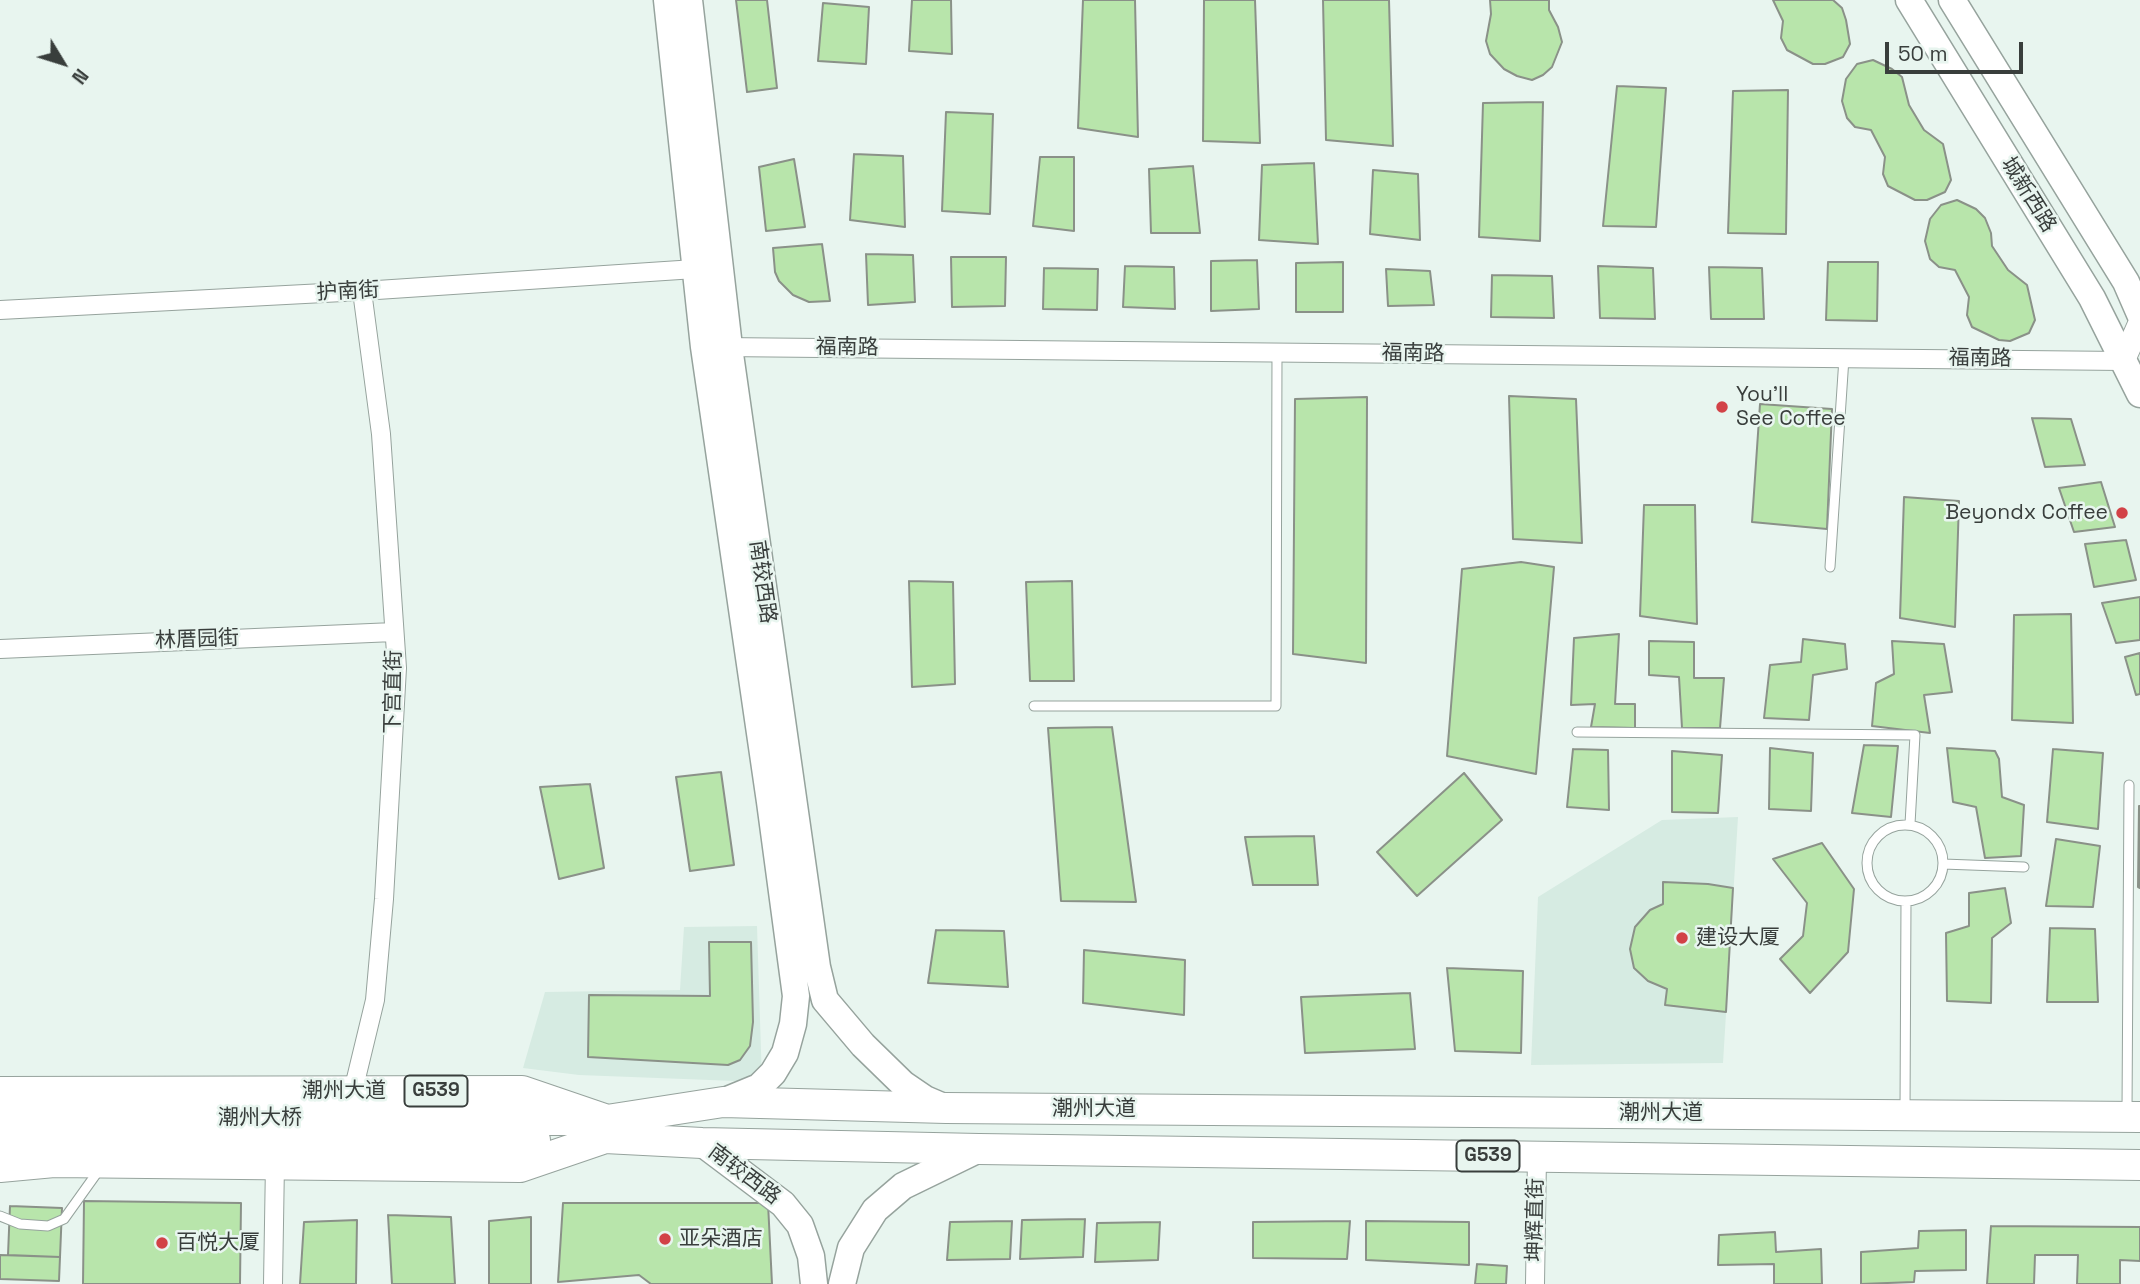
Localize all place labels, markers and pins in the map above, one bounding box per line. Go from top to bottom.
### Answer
place label: You'll See Coffee [1736,382,1846,432]
marker: You'll See Coffee [1714,399,1730,415]
place label: Beyondx Coffee [1945,500,2108,526]
marker: Beyondx Coffee [2114,505,2130,521]
place label: 建设大厦 [1696,925,1780,951]
marker: 建设大厦 [1674,930,1690,946]
place label: 亚朵酒店 [679,1226,763,1252]
place label: 百悦大厦 [176,1230,260,1256]
marker: 亚朵酒店 [657,1231,673,1247]
marker: 百悦大厦 [154,1235,170,1251]

